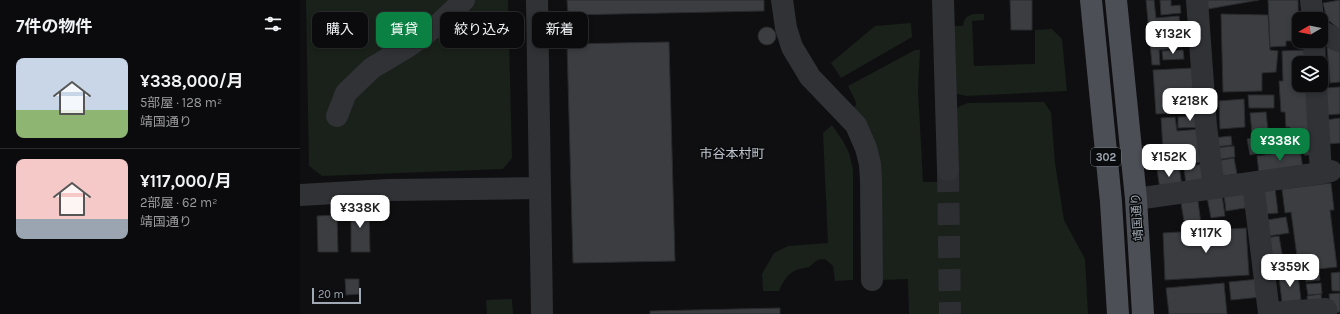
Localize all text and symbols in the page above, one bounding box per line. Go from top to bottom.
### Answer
chip: 購入 [312,12,368,48]
chip: 賃貸 [376,12,432,48]
chip: 絞り込み [440,12,524,48]
chip: 新着 [532,12,588,48]
north arrow [1292,12,1328,48]
map controls [1292,12,1328,92]
icon: filters [262,13,284,35]
text: 7件の物件 [16,16,92,36]
pin: ¥132K [1145,21,1201,55]
text: ¥132K [1155,26,1191,41]
button: layers [1292,56,1328,92]
text: ¥338,000/月 [140,71,244,91]
icon: home [48,74,96,122]
pin: ¥218K [1162,88,1218,122]
text: ¥218K [1171,93,1209,108]
text: 5部屋 · 128 m² [140,95,222,110]
text: 靖国通り [140,114,192,129]
pin: ¥338K [1252,128,1308,162]
text: ¥338K [1260,133,1300,148]
pin: ¥152K [1141,144,1197,178]
district label: 市谷本村町 [699,146,765,161]
road number: 302 [1091,148,1121,166]
text: ¥152K [1151,149,1187,164]
text: ¥117,000/月 [140,171,232,191]
icon: home [48,175,96,223]
street label: 靖国通り [1128,193,1146,241]
text: 2部屋 · 62 m² [140,195,217,210]
pin: ¥338K [332,195,388,229]
text: ¥338K [340,200,380,215]
text: 靖国通り [140,214,192,229]
pin: ¥117K [1178,220,1234,254]
text: ¥117K [1190,225,1222,240]
pin: ¥359K [1262,254,1318,288]
text: ¥359K [1270,259,1310,274]
scale bar [312,286,361,305]
text: 20 m [318,288,344,301]

